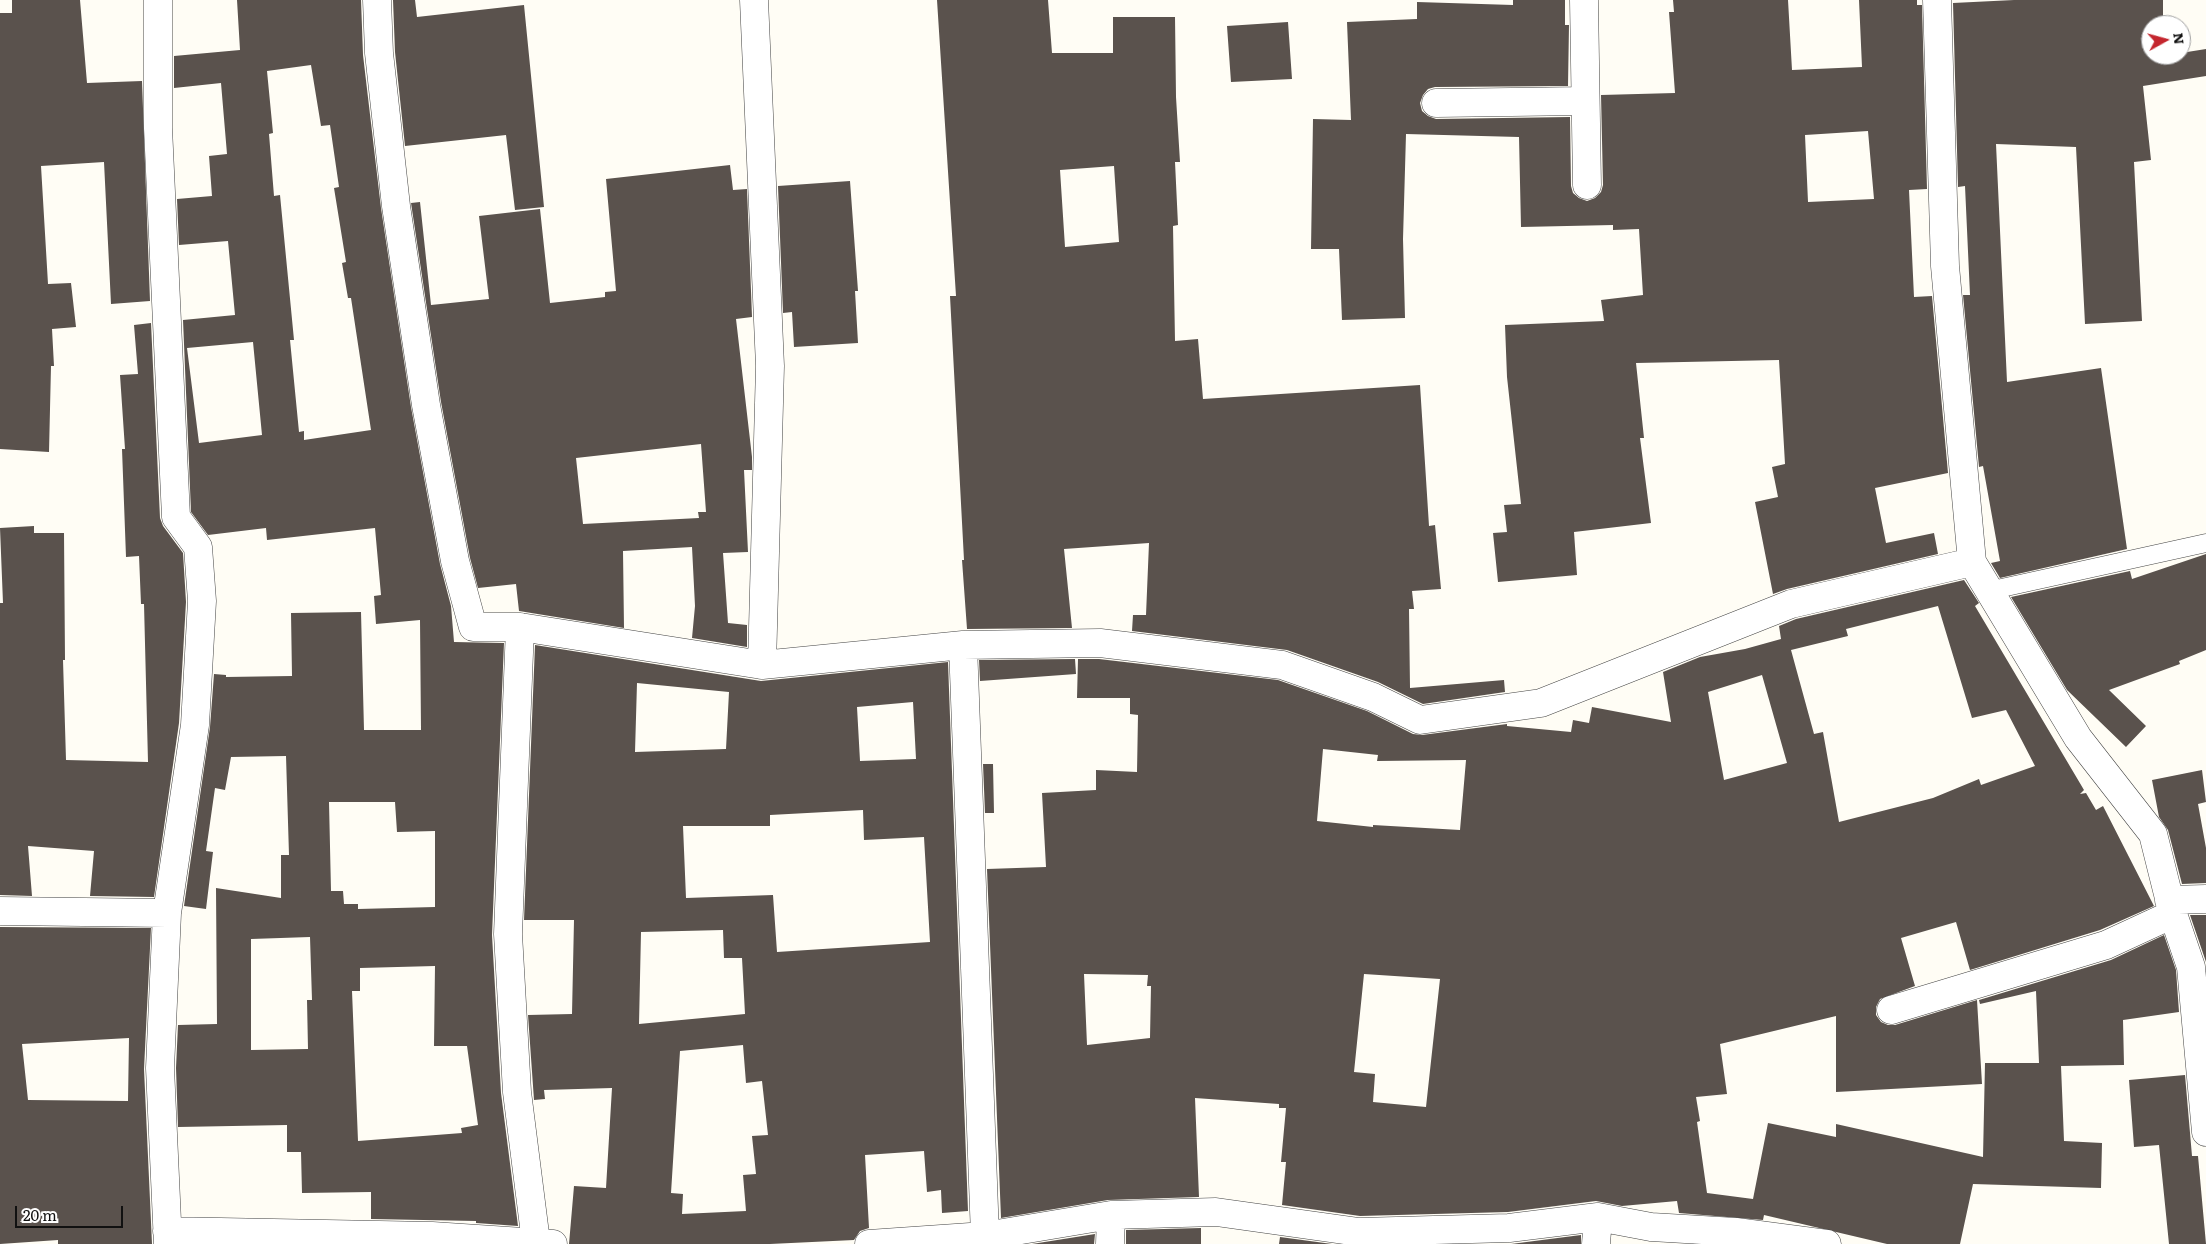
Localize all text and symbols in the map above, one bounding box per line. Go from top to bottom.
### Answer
north arrow [2141,15,2191,65]
text: N [2169,31,2191,45]
scale bar [18,1196,125,1228]
text: 20 m [23,1203,57,1226]

